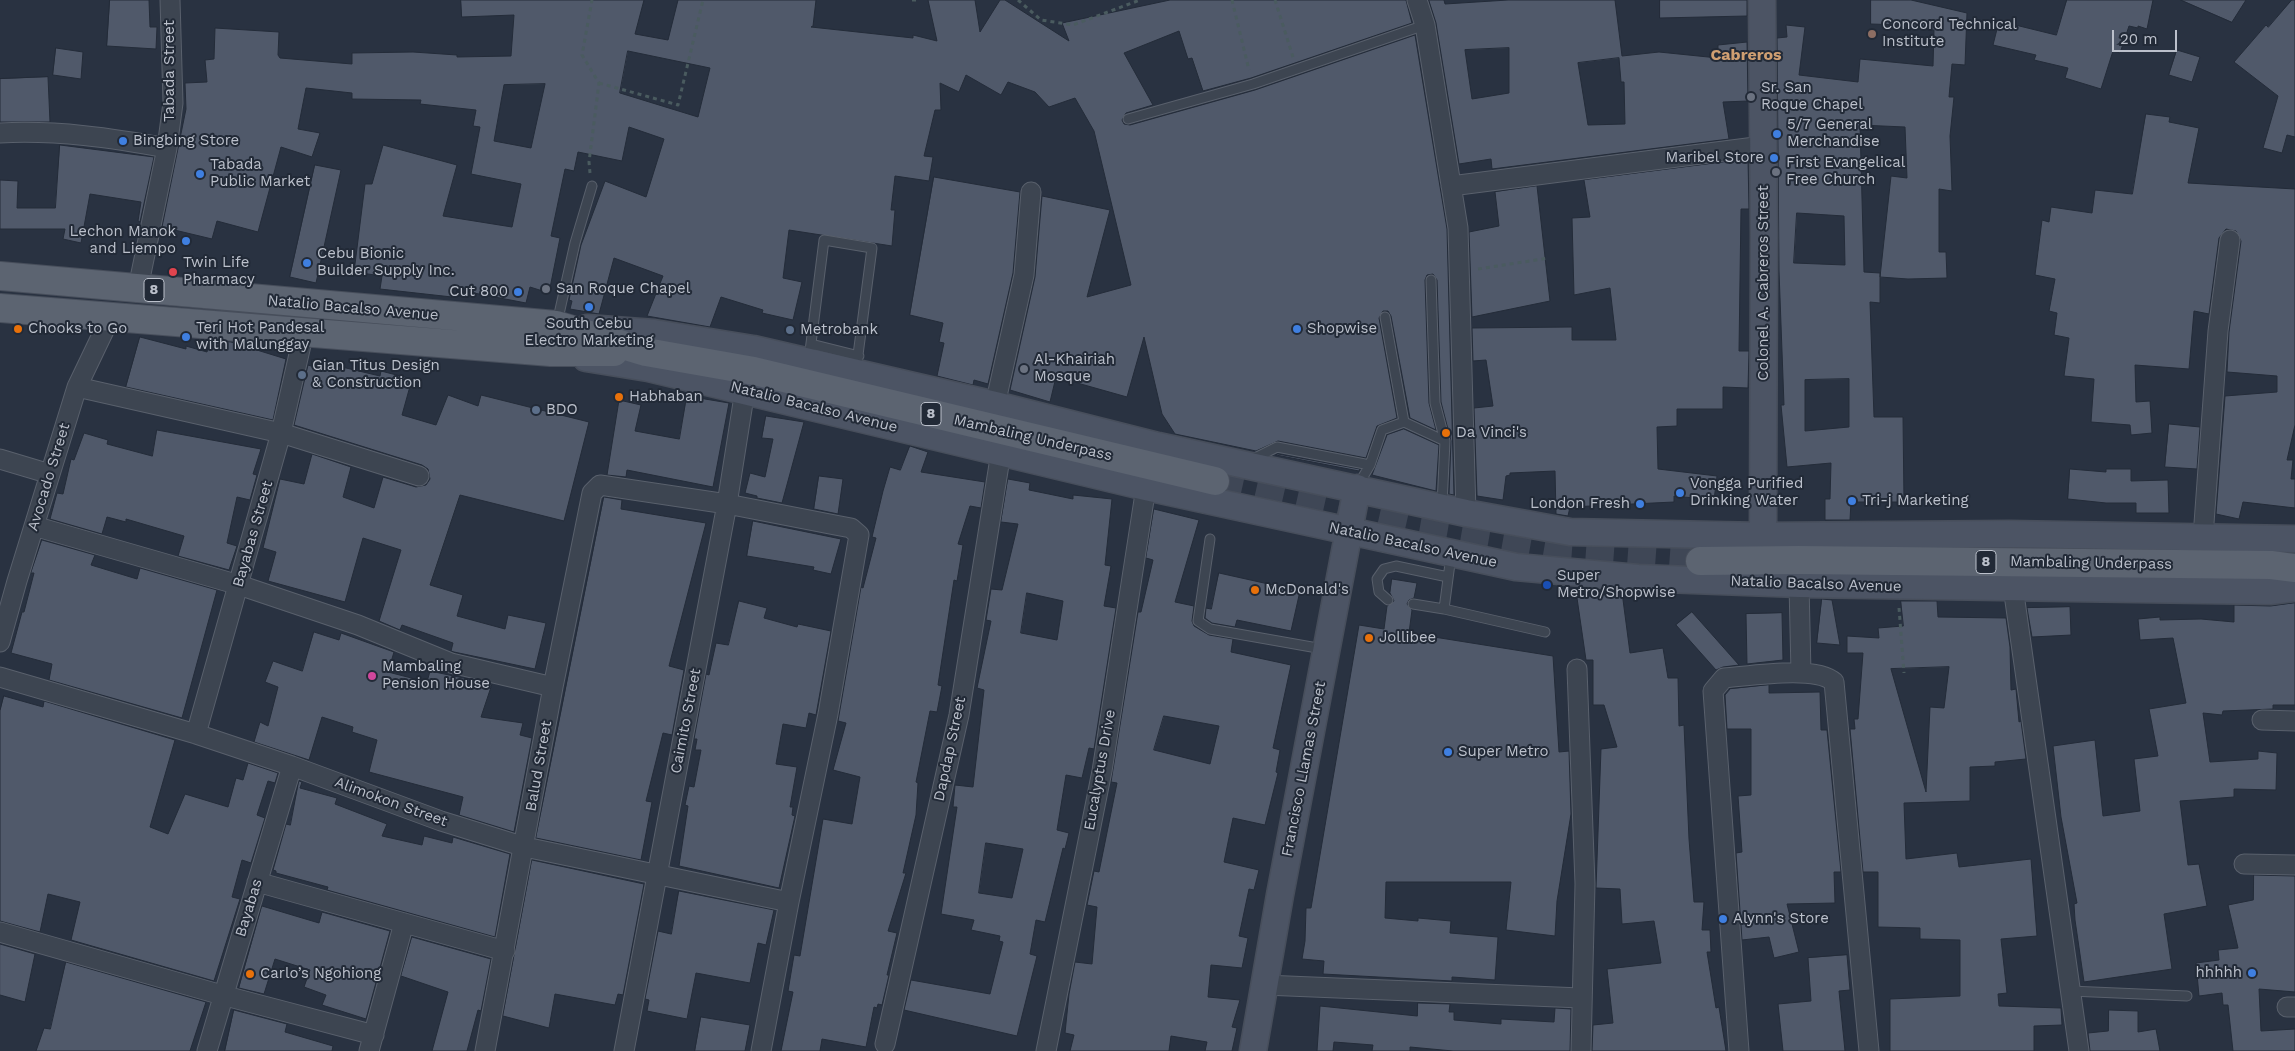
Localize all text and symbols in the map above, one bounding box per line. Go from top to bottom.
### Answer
place label: Concord Technical Institute [1882,16,2017,51]
street label: Tabada Street [161,20,179,122]
scale bar [2115,20,2180,52]
marker: Concord Technical Institute [1866,28,1878,40]
text: 20 m [2120,30,2158,48]
district label: Cabreros [1710,45,1782,65]
place label: Sr. San Roque Chapel [1761,79,1863,114]
marker: Sr. San Roque Chapel [1745,91,1757,103]
place label: 5/7 General Merchandise [1787,116,1880,151]
marker: 5/7 General Merchandise [1771,128,1783,140]
place label: Bingbing Store [133,132,239,150]
marker: Bingbing Store [117,135,129,147]
place label: Maribel Store [1665,149,1764,167]
marker: Maribel Store [1768,152,1780,164]
place label: First Evangelical Free Church [1786,154,1905,189]
place label: Tabada Public Market [210,156,310,191]
marker: First Evangelical Free Church [1770,166,1782,178]
marker: Tabada Public Market [194,168,206,180]
street label: Colonel A. Cabreros Street [1755,185,1773,381]
place label: Lechon Manok and Liempo [70,223,176,258]
marker: Lechon Manok and Liempo [180,235,192,247]
place label: Cebu Bionic Builder Supply Inc. [317,245,455,280]
place label: Twin Life Pharmacy [183,254,255,289]
marker: Cebu Bionic Builder Supply Inc. [301,257,313,269]
marker: Twin Life Pharmacy [167,266,179,278]
road number: 8 [144,278,164,302]
place label: San Roque Chapel [556,280,690,298]
place label: Cut 800 [449,283,508,301]
marker: San Roque Chapel [540,283,552,295]
marker: Cut 800 [512,286,524,298]
street label: Natalio Bacalso Avenue [267,292,439,324]
marker: South Cebu Electro Marketing [583,301,595,313]
place label: South Cebu Electro Marketing [524,315,654,350]
place label: Teri Hot Pandesal with Malunggay [196,319,324,354]
place label: Chooks to Go [28,320,127,338]
place label: Shopwise [1307,320,1377,338]
place label: Metrobank [800,321,878,339]
marker: Chooks to Go [12,323,24,335]
marker: Shopwise [1291,323,1303,335]
marker: Metrobank [784,324,796,336]
marker: Teri Hot Pandesal with Malunggay [180,331,192,343]
place label: Al-Khairiah Mosque [1034,351,1115,386]
place label: Gian Titus Design & Construction [312,357,440,392]
marker: Al-Khairiah Mosque [1018,363,1030,375]
marker: Gian Titus Design & Construction [296,369,308,381]
street label: Natalio Bacalso Avenue [729,378,899,436]
place label: Habhaban [629,388,703,406]
marker: Habhaban [613,391,625,403]
place label: BDO [546,401,578,419]
road number: 8 [921,402,941,426]
marker: BDO [530,404,542,416]
street label: Mambaling Underpass [952,411,1114,465]
street label: Avocado Street [24,421,74,533]
place label: Da Vinci's [1456,424,1527,442]
marker: Da Vinci's [1440,427,1452,439]
place label: Vongga Purified Drinking Water [1690,475,1803,510]
street label: Bayabas Street [229,479,277,589]
marker: Vongga Purified Drinking Water [1674,487,1686,499]
place label: Tri-j Marketing [1862,492,1968,510]
place label: London Fresh [1530,495,1630,513]
marker: Tri-j Marketing [1846,495,1858,507]
marker: London Fresh [1634,498,1646,510]
street label: Natalio Bacalso Avenue [1327,518,1499,572]
road number: 8 [1976,550,1996,574]
street label: Mambaling Underpass [2010,553,2172,573]
place label: Super Metro/Shopwise [1557,567,1676,602]
street label: Natalio Bacalso Avenue [1730,572,1902,596]
marker: Super Metro/Shopwise [1541,579,1553,591]
place label: McDonald's [1265,581,1349,599]
marker: McDonald's [1249,584,1261,596]
place label: Jollibee [1379,629,1436,647]
marker: Jollibee [1363,632,1375,644]
place label: Mambaling Pension House [382,658,490,693]
street label: Caimito Street [667,667,705,775]
marker: Mambaling Pension House [366,670,378,682]
street label: Francisco Llamas Street [1278,680,1330,858]
street label: Dapdap Street [930,695,970,803]
street label: Eucalyptus Drive [1080,708,1120,832]
street label: Balud Street [522,719,556,813]
place label: Super Metro [1458,743,1548,761]
marker: Super Metro [1442,746,1454,758]
street label: Alimokon Street [332,773,450,831]
street label: Bayabas [232,877,266,939]
place label: Alynn's Store [1733,910,1829,928]
marker: Alynn's Store [1717,913,1729,925]
place label: hhhhh [2196,964,2242,982]
place label: Carlo’s Ngohiong [260,965,381,983]
marker: hhhhh [2246,967,2258,979]
marker: Carlo’s Ngohiong [244,968,256,980]

